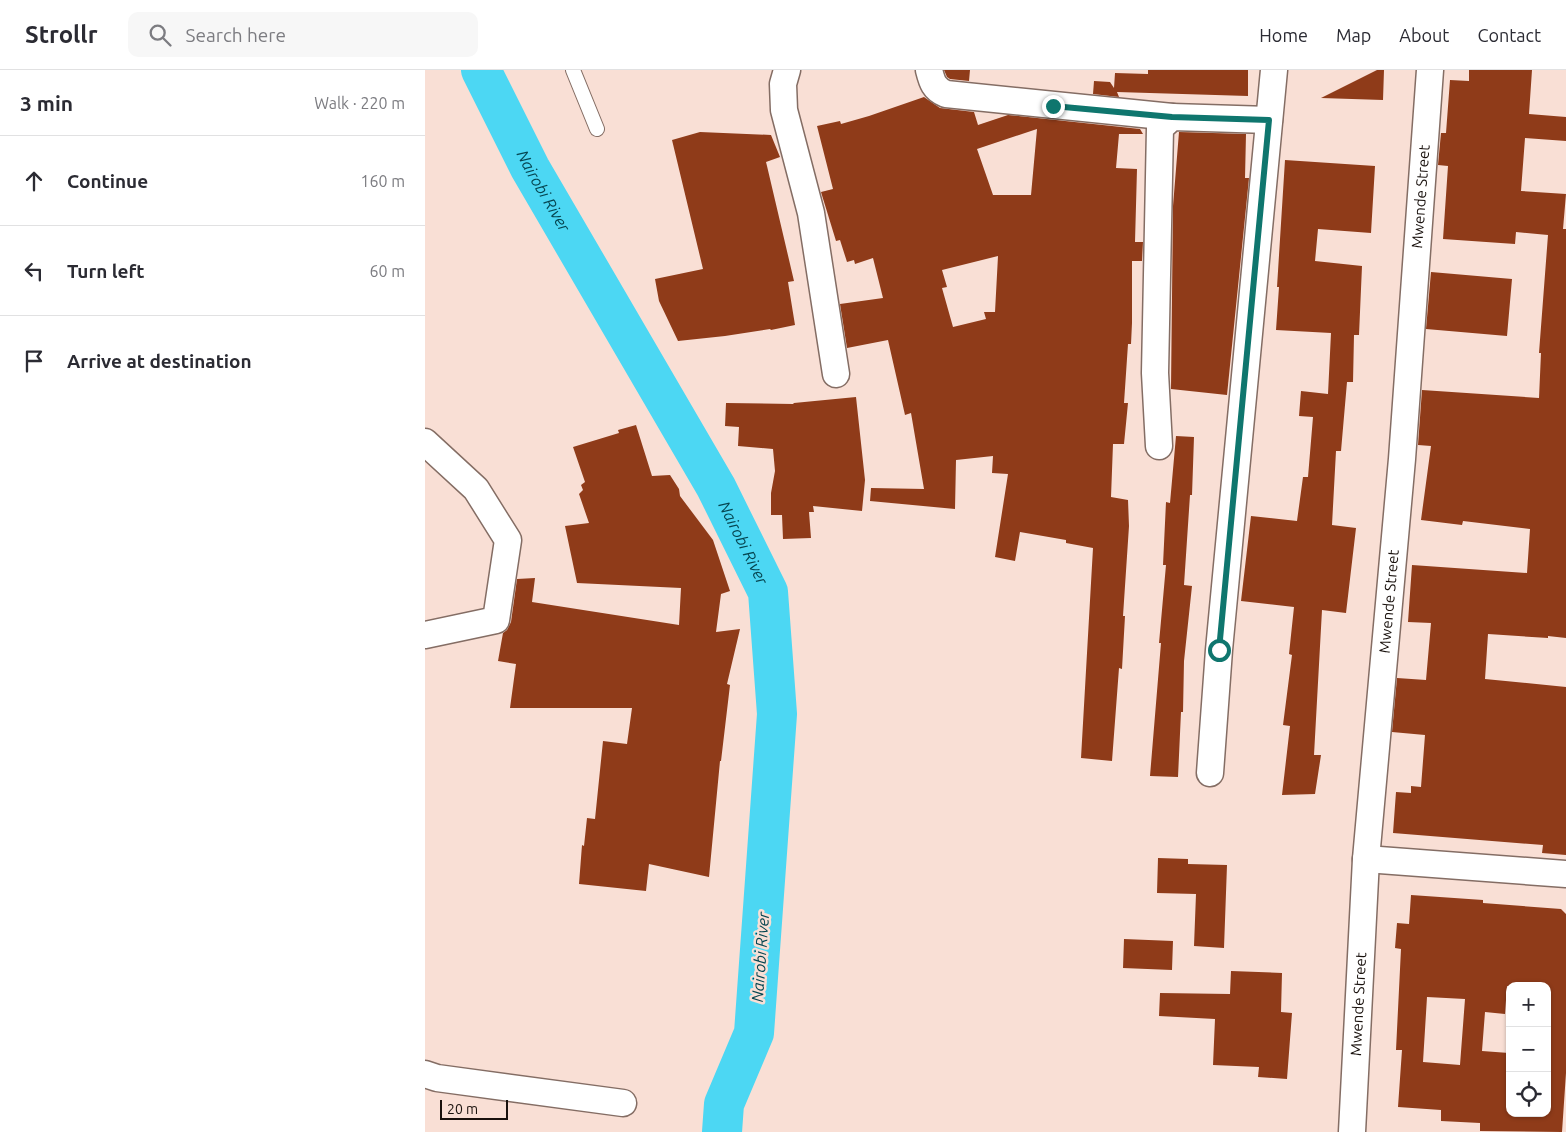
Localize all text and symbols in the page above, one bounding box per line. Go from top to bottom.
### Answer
search box [128,12,478,57]
text: Strollr [25,21,98,48]
icon: search [146,21,174,49]
text: Search here [186,24,286,46]
text: Home [1259,25,1308,45]
text: Map [1336,25,1371,45]
text: About [1399,25,1449,45]
text: Contact [1477,25,1541,45]
text: 3 min [20,91,73,115]
text: Walk · 220 m [314,94,405,112]
route end [1042,95,1065,118]
street label: Mwende Street [1408,144,1433,249]
water label: Nairobi River [514,147,574,235]
icon: ahead [20,167,48,195]
text: Continue [67,170,148,192]
text: 160 m [360,172,405,190]
icon: left [20,257,48,285]
text: Turn left [67,260,145,282]
text: 60 m [369,262,405,280]
icon: arrive [20,347,48,375]
text: Arrive at destination [67,350,252,372]
water label: Nairobi River [715,498,772,588]
street label: Mwende Street [1376,549,1402,654]
route start [1208,639,1231,662]
water label: Nairobi River [748,910,772,1003]
street label: Mwende Street [1347,952,1369,1056]
map controls [1506,982,1551,1117]
button: + [1506,982,1551,1027]
button: − [1506,1027,1551,1072]
button: locate [1506,1072,1551,1117]
scale bar [440,1097,507,1120]
text: 20 m [447,1101,478,1117]

